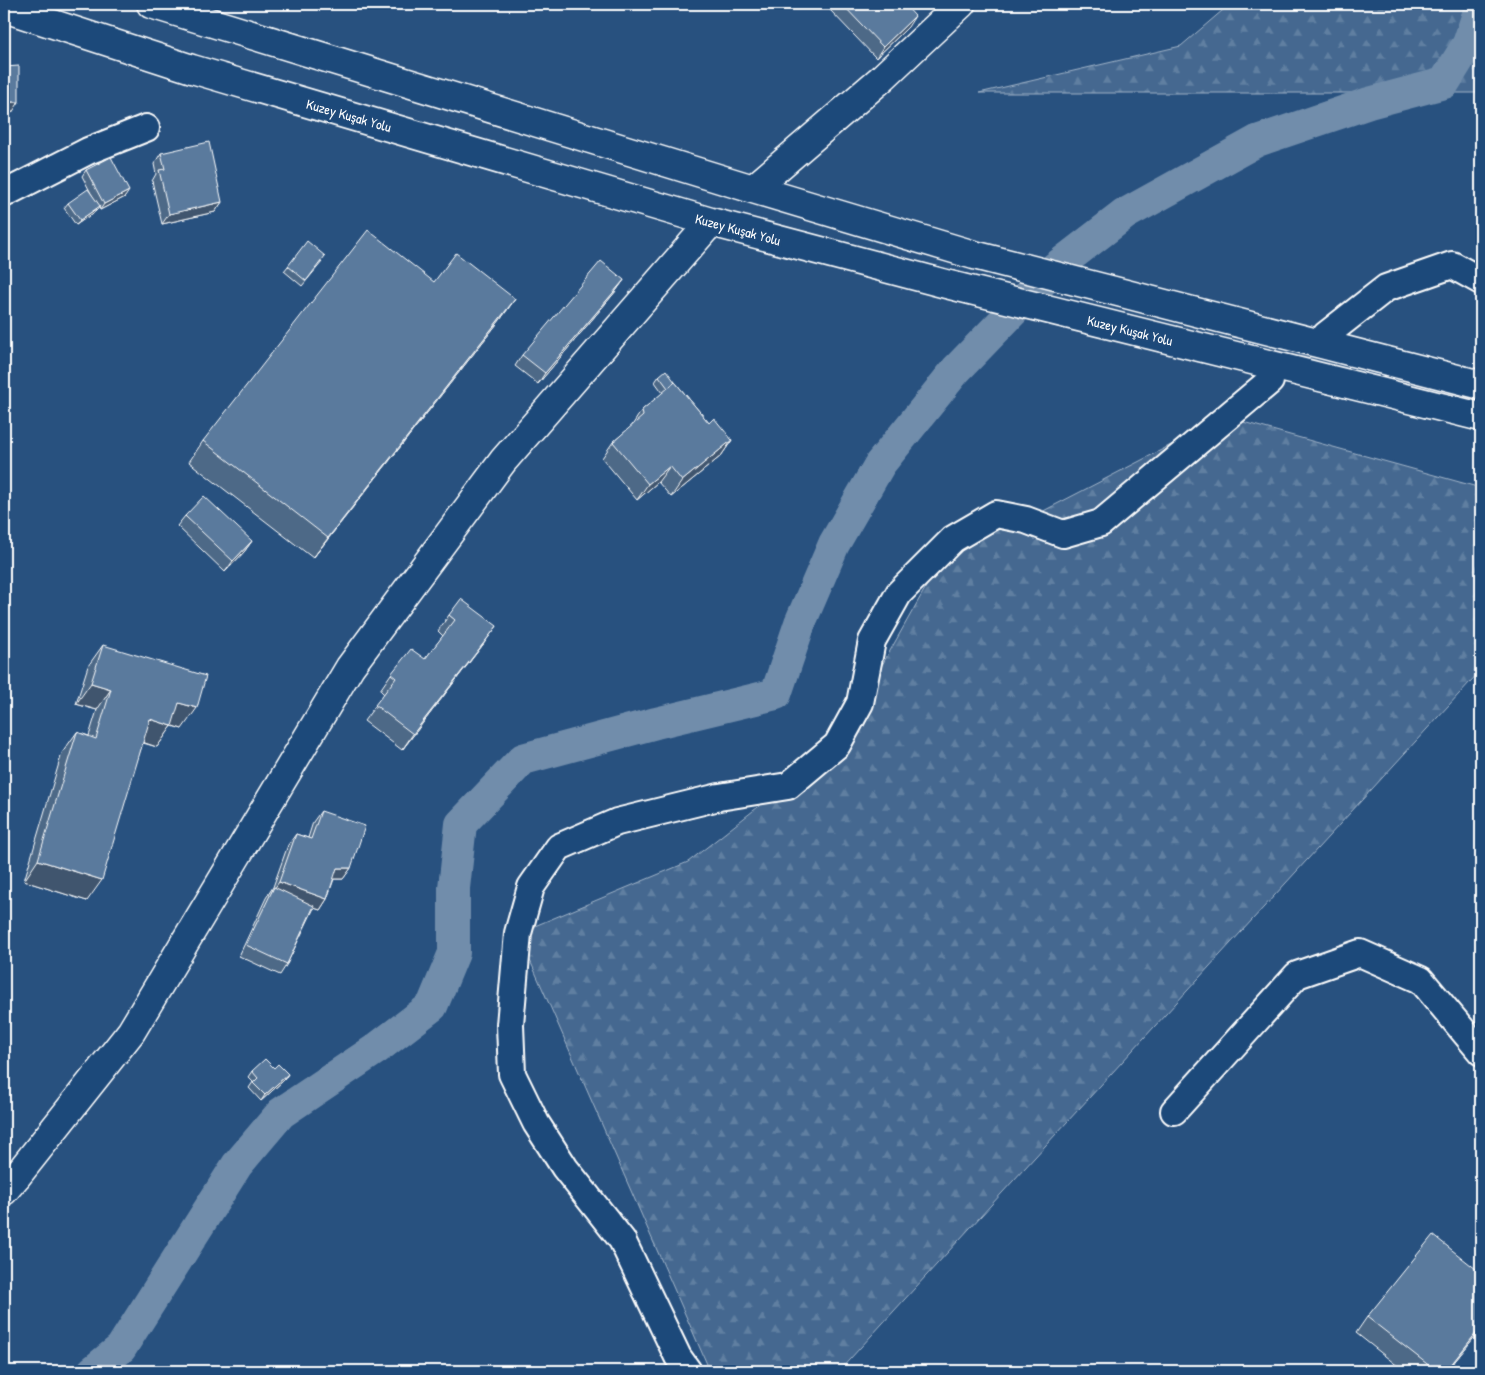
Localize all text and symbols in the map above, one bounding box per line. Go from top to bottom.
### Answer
street label: Kuzey Kuşak Yolu [304,94,394,137]
street label: Kuzey Kuşak Yolu [693,208,783,251]
street label: Kuzey Kuşak Yolu [1085,310,1175,351]

